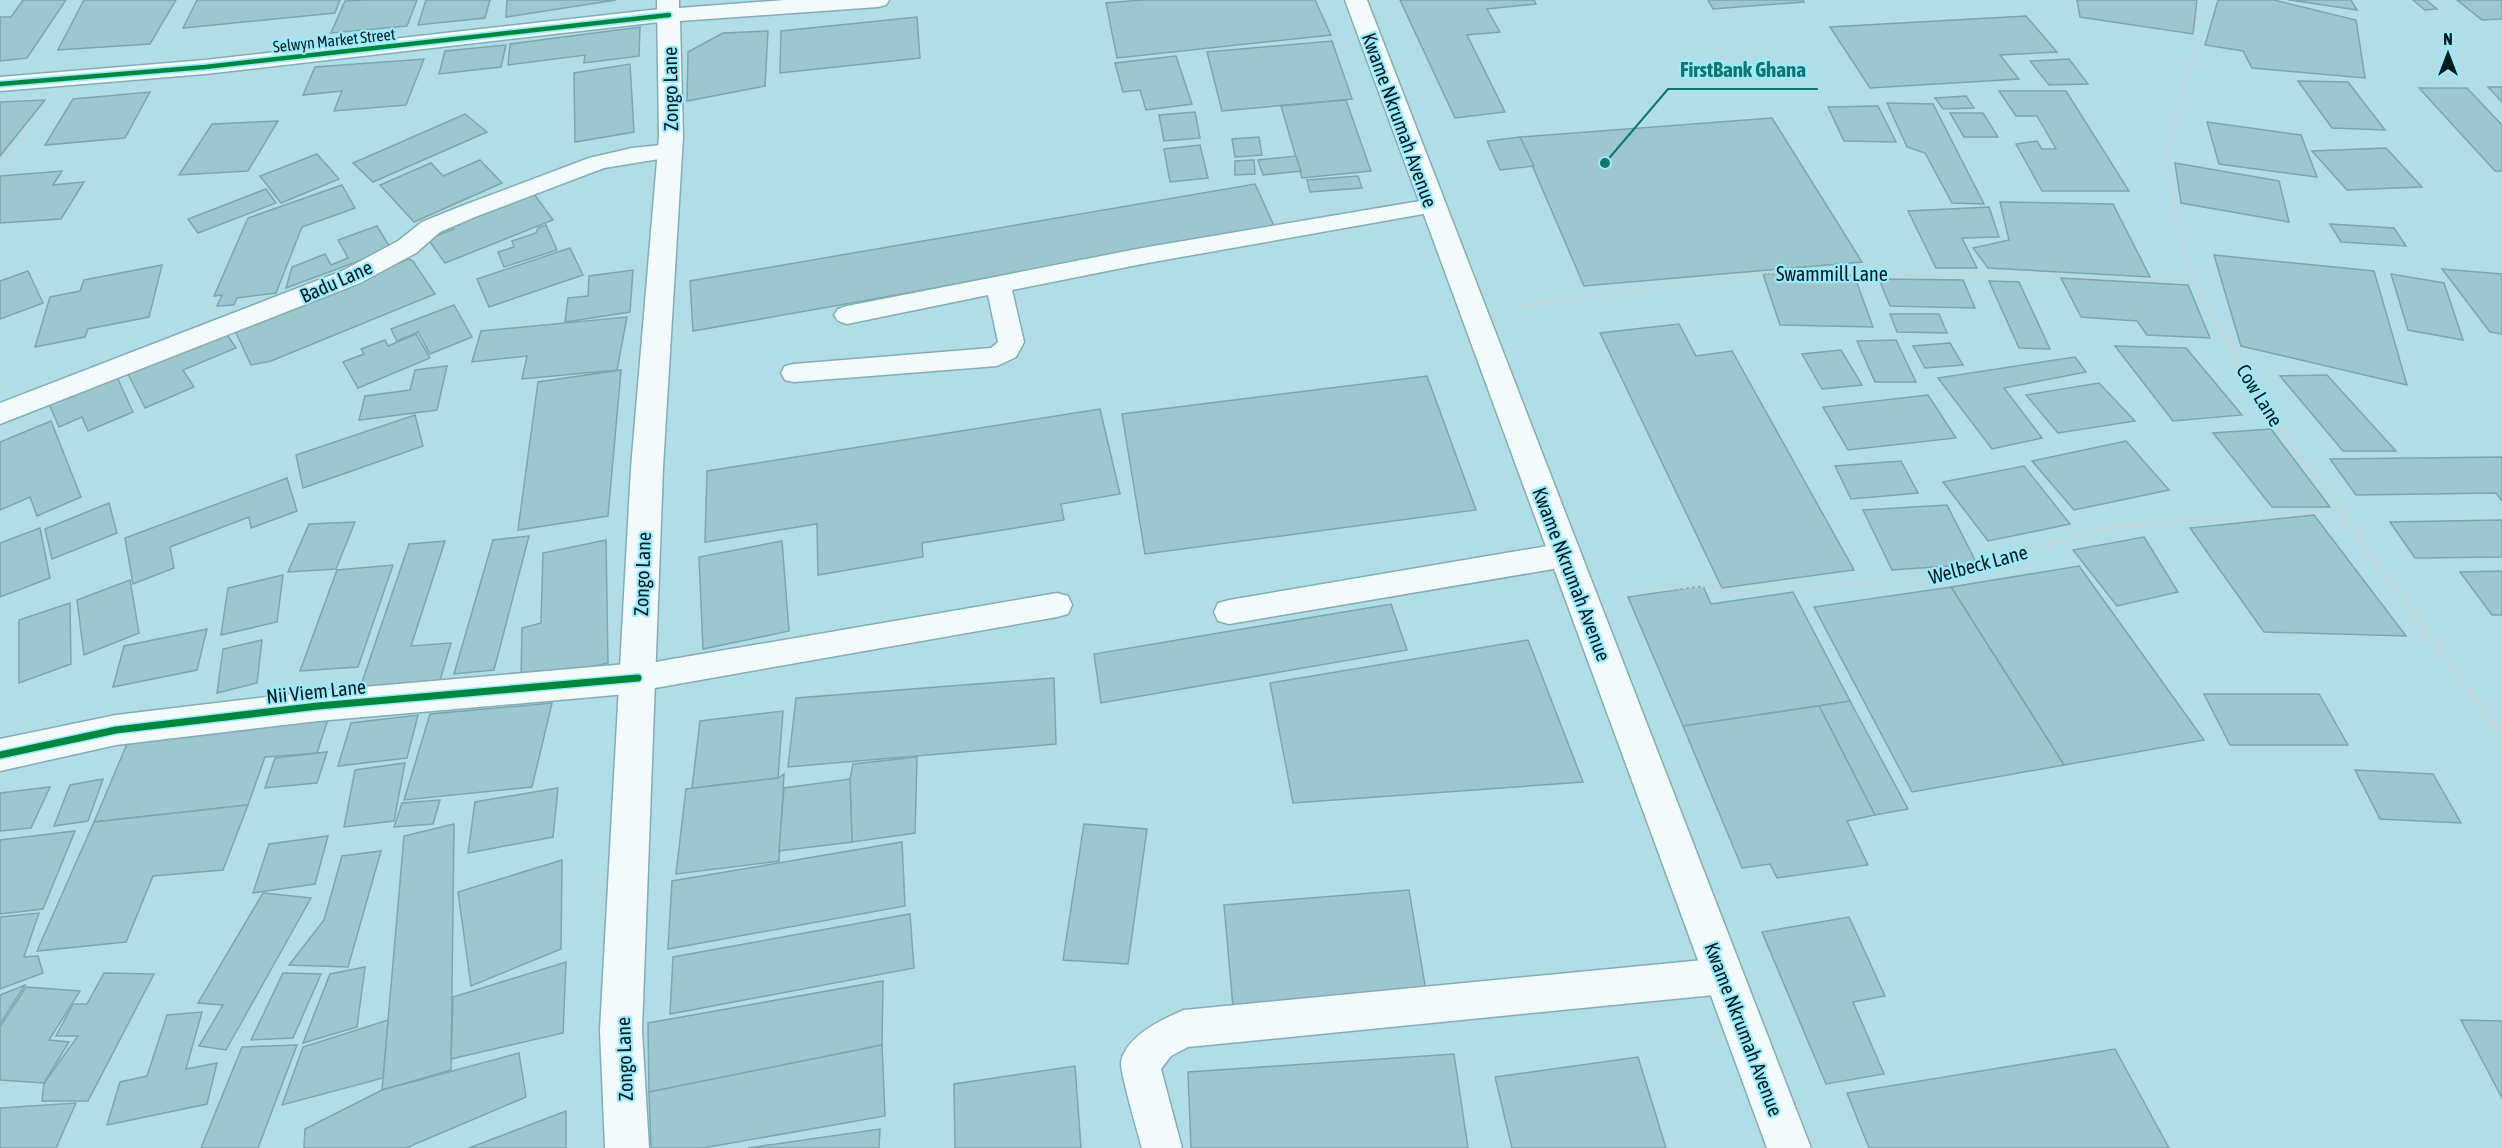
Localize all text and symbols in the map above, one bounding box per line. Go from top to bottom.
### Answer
north arrow [2418,24,2478,84]
street label: Selwyn Market Street [272,25,397,56]
street label: Kwame Nkrumah Avenue [1358,30,1442,210]
text: N [2443,30,2453,48]
street label: Zongo Lane [658,47,682,131]
callout: FirstBank Ghana [1668,50,1818,89]
text: FirstBank Ghana [1680,57,1806,81]
street label: Badu Lane [296,255,376,307]
street label: Swammill Lane [1776,262,1888,285]
street label: Cow Lane [2232,360,2288,430]
street label: Kwame Nkrumah Avenue [1528,484,1616,664]
street label: Zongo Lane [629,531,655,617]
street label: Welbeck Lane [1926,540,2030,588]
street label: Nii Viem Lane [265,674,367,708]
street label: Kwame Nkrumah Avenue [1700,939,1788,1119]
street label: Zongo Lane [611,1016,637,1102]

